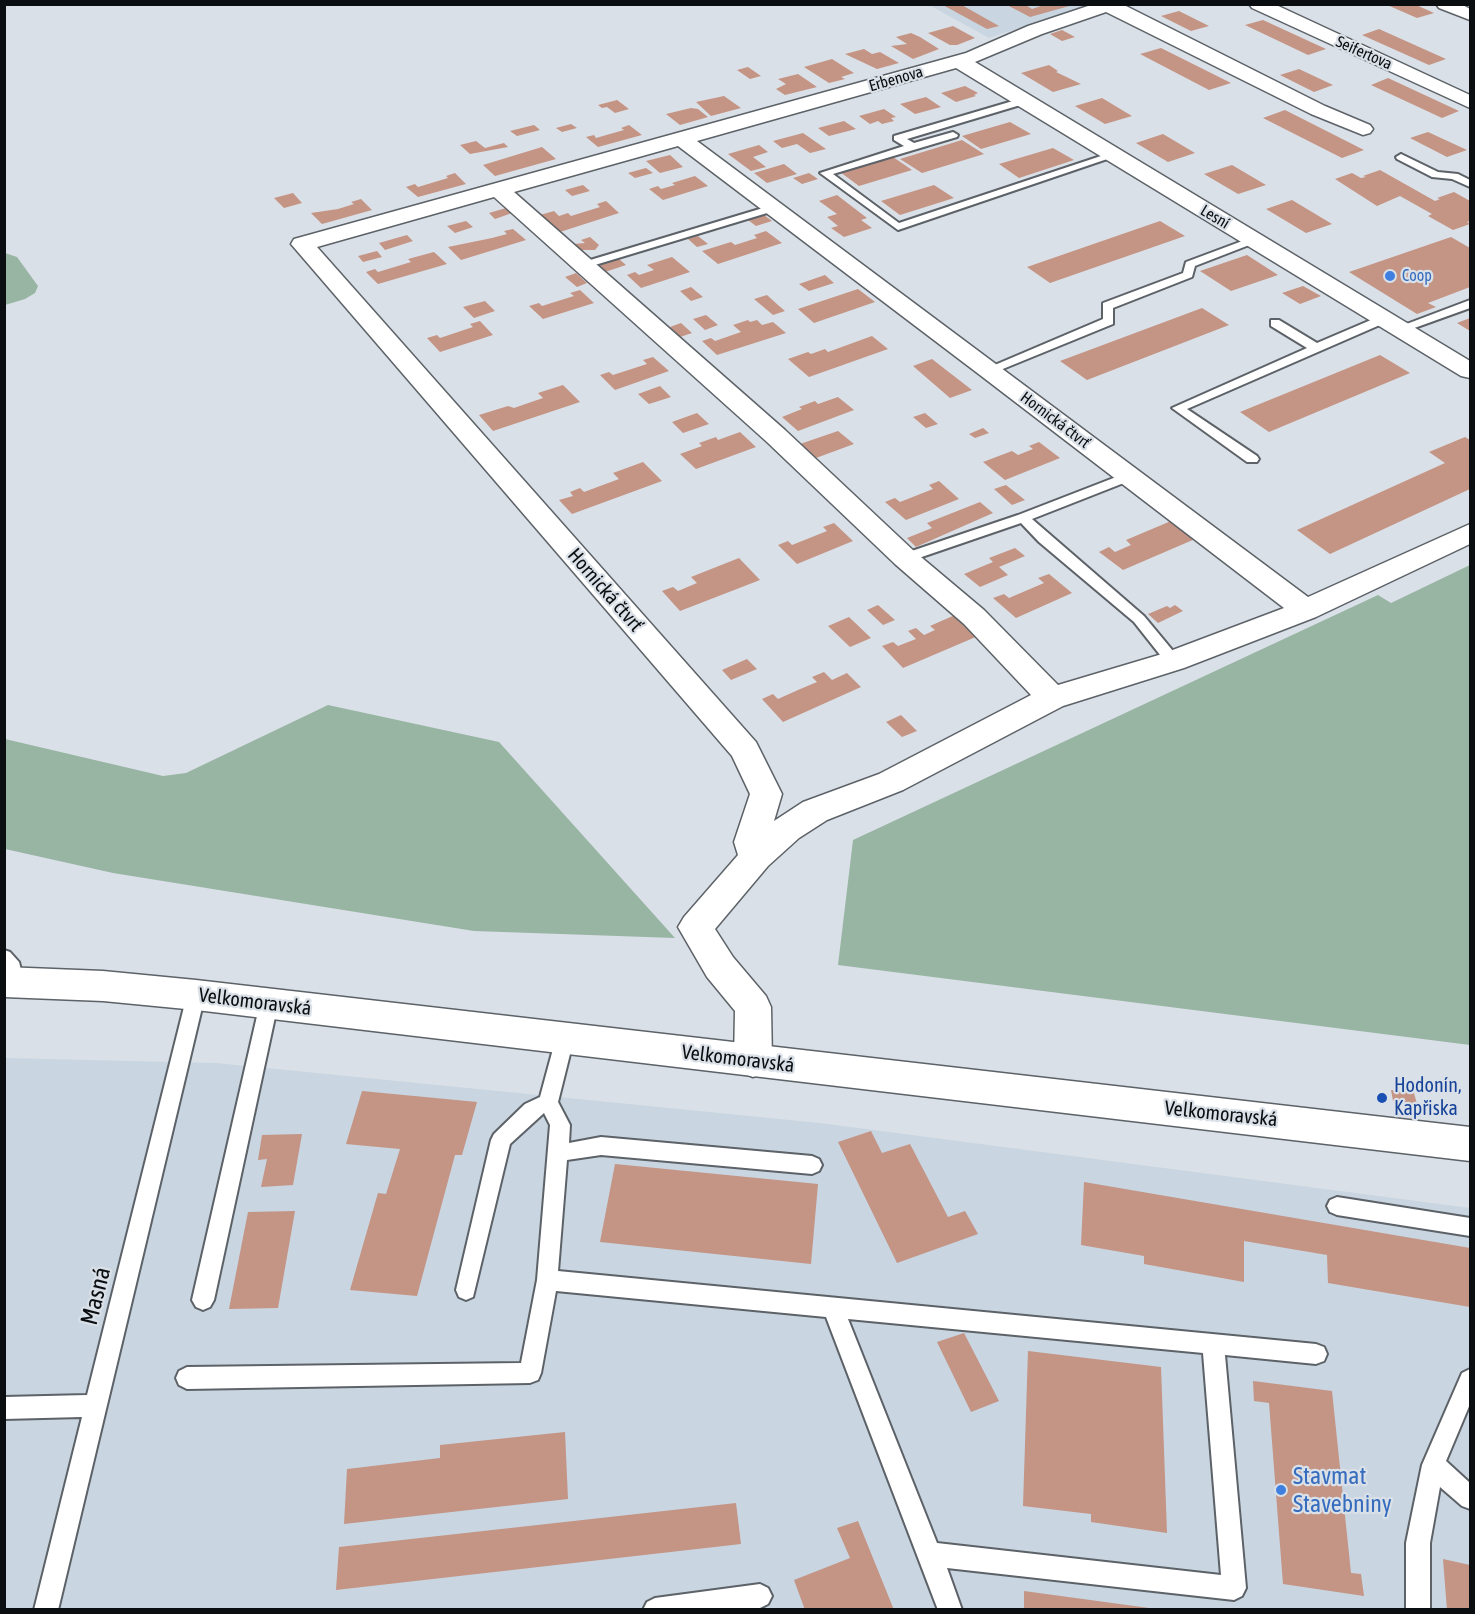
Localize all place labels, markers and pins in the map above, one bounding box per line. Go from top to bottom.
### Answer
place label: Coop [1402,266,1432,286]
marker: Coop [1383,269,1397,283]
place label: Hodonín, Kapřiska [1394,1074,1461,1121]
marker: Hodonín, Kapřiska [1375,1091,1389,1105]
place label: Stavmat Stavebniny [1293,1462,1392,1518]
marker: Stavmat Stavebniny [1274,1483,1288,1497]

